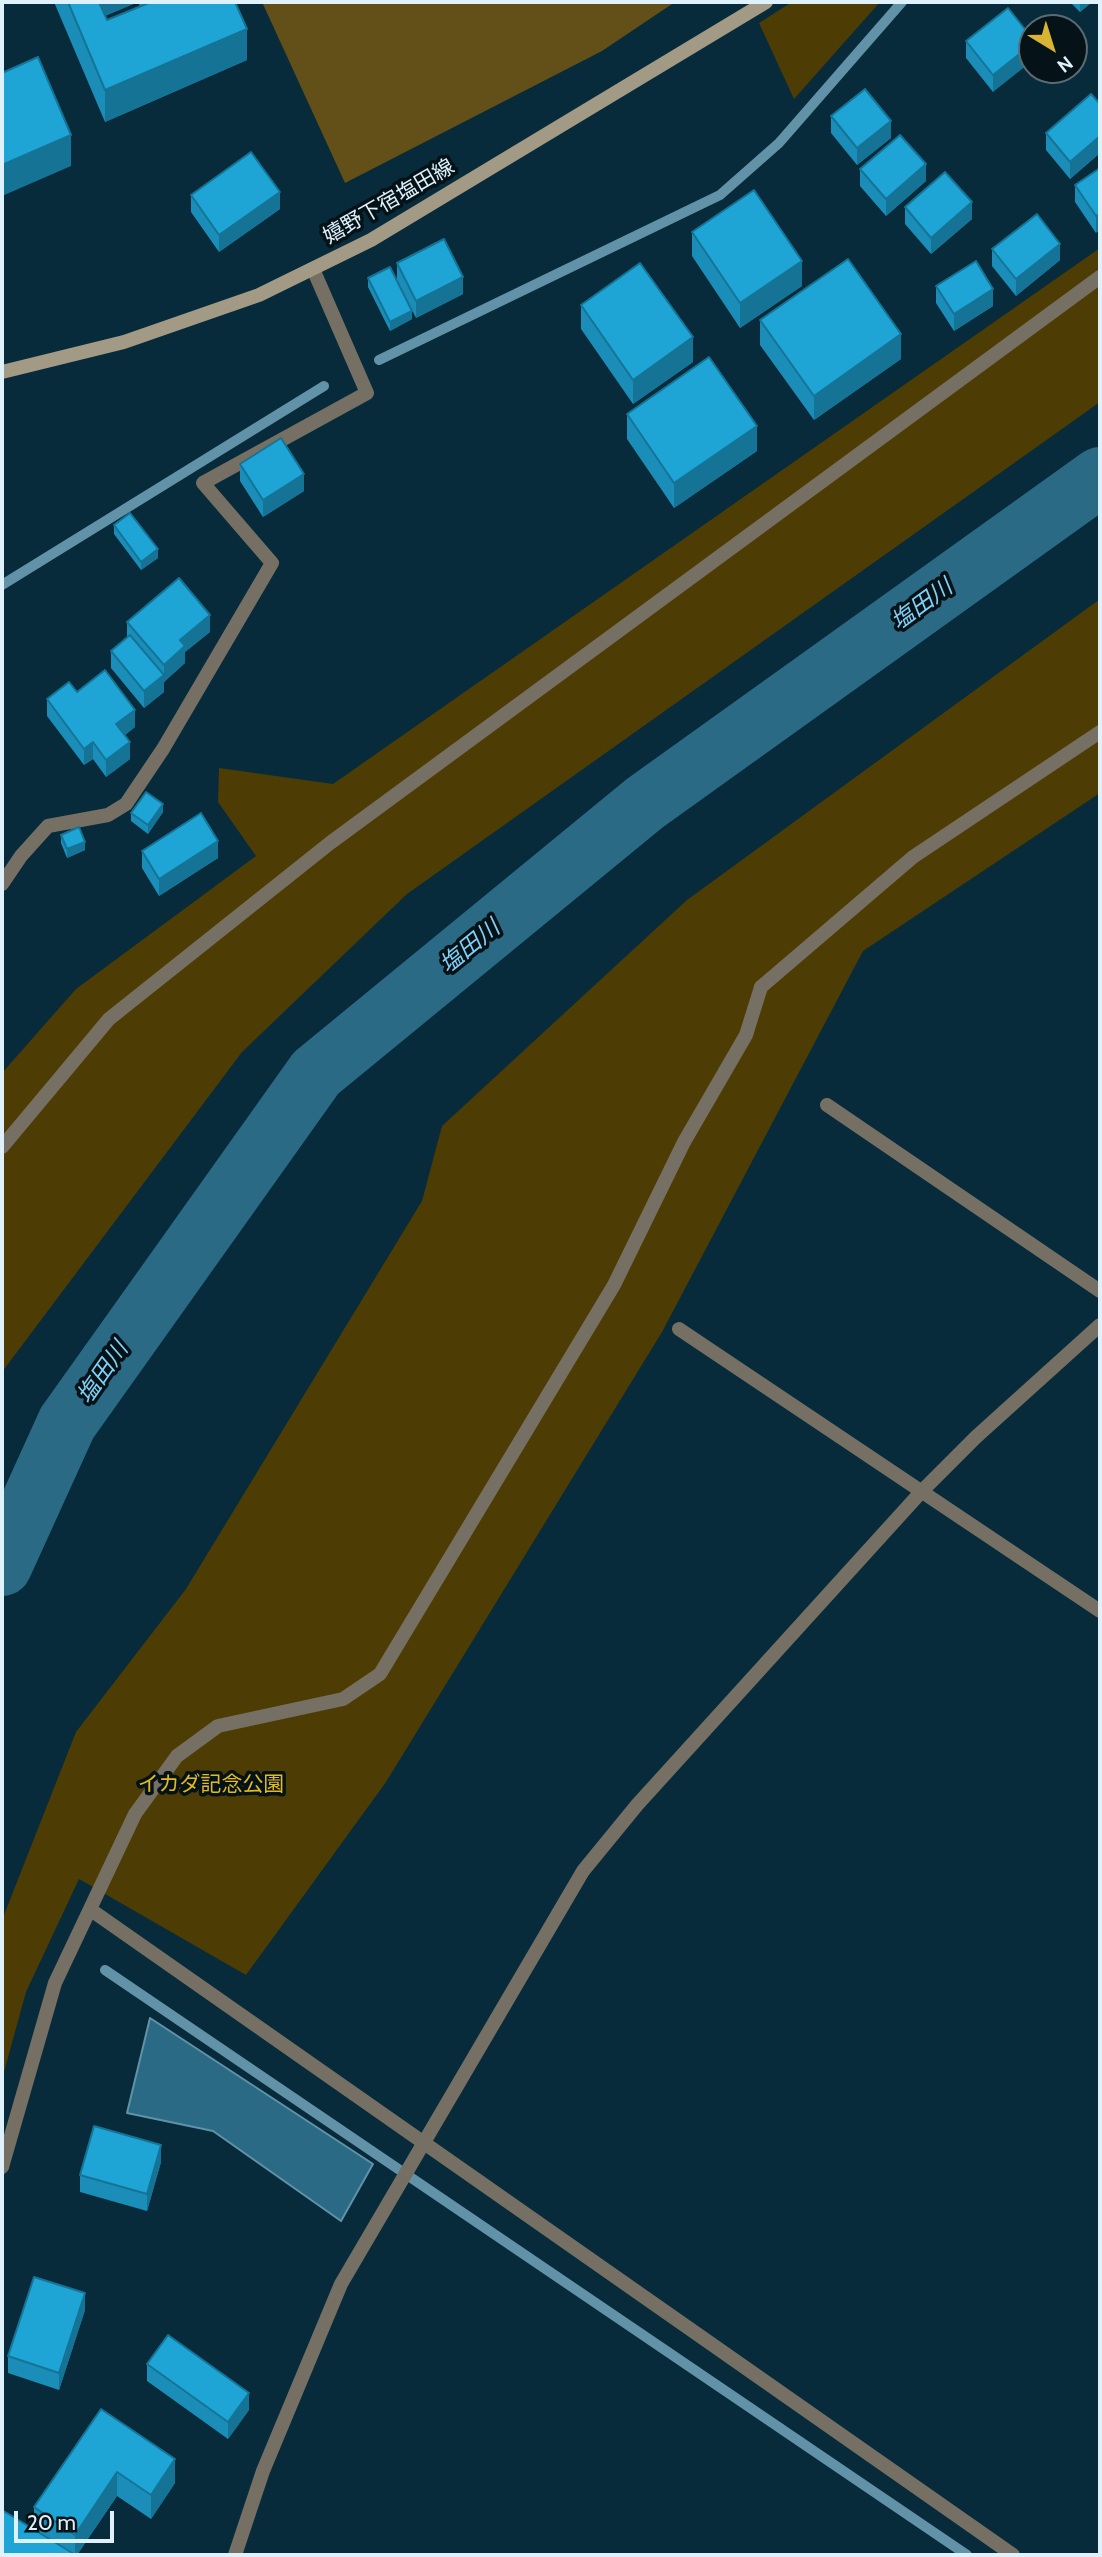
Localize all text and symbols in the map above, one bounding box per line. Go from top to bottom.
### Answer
north arrow [1018,14,1088,84]
text: N [1053,51,1077,78]
street label: 嬉野下宿塩田線 [319,154,459,250]
water label: 塩田川 [886,574,958,636]
water label: 塩田川 [435,915,505,979]
water label: 塩田川 [72,1337,134,1409]
park label: イカダ記念公園 [138,1772,284,1798]
scale bar [18,2498,117,2542]
text: 20 m [27,2510,76,2535]

